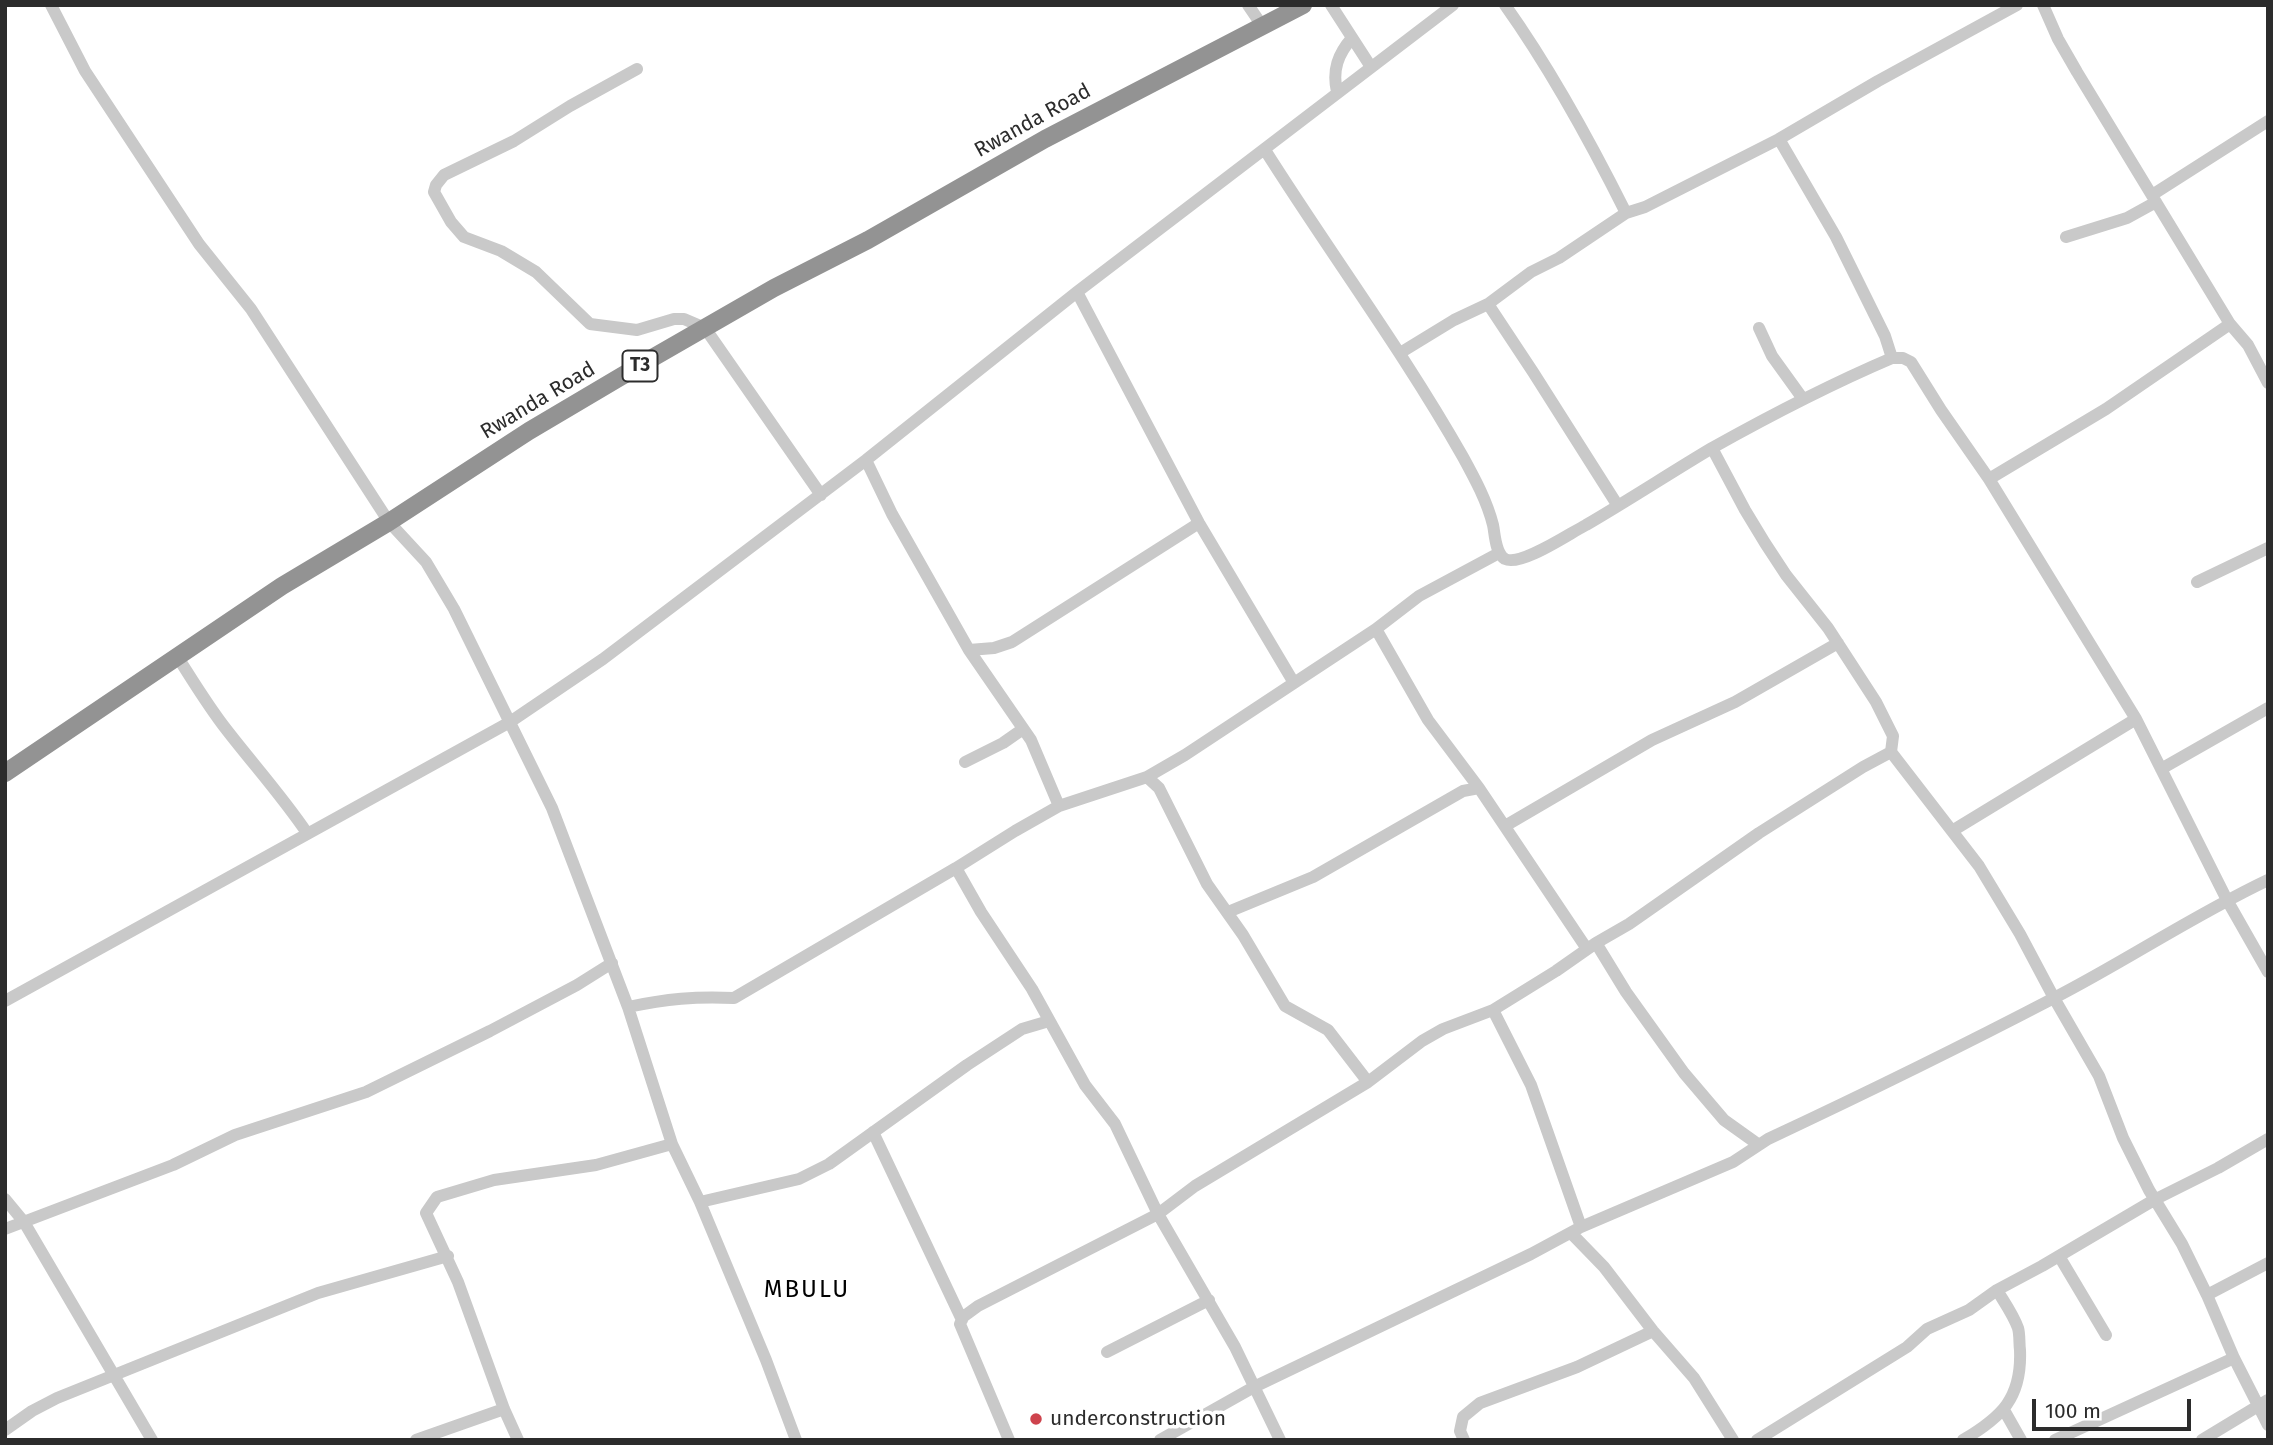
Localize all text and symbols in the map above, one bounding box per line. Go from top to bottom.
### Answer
street label: Rwanda Road [970,79,1096,163]
road number: T3 [622,350,658,382]
street label: Rwanda Road [476,357,600,445]
district label: MBULU [764,1276,850,1304]
scale bar [2035,1386,2194,1430]
text: 100 m [2045,1398,2101,1424]
place label: underconstruction [1050,1406,1226,1432]
marker: underconstruction [1028,1411,1044,1427]

